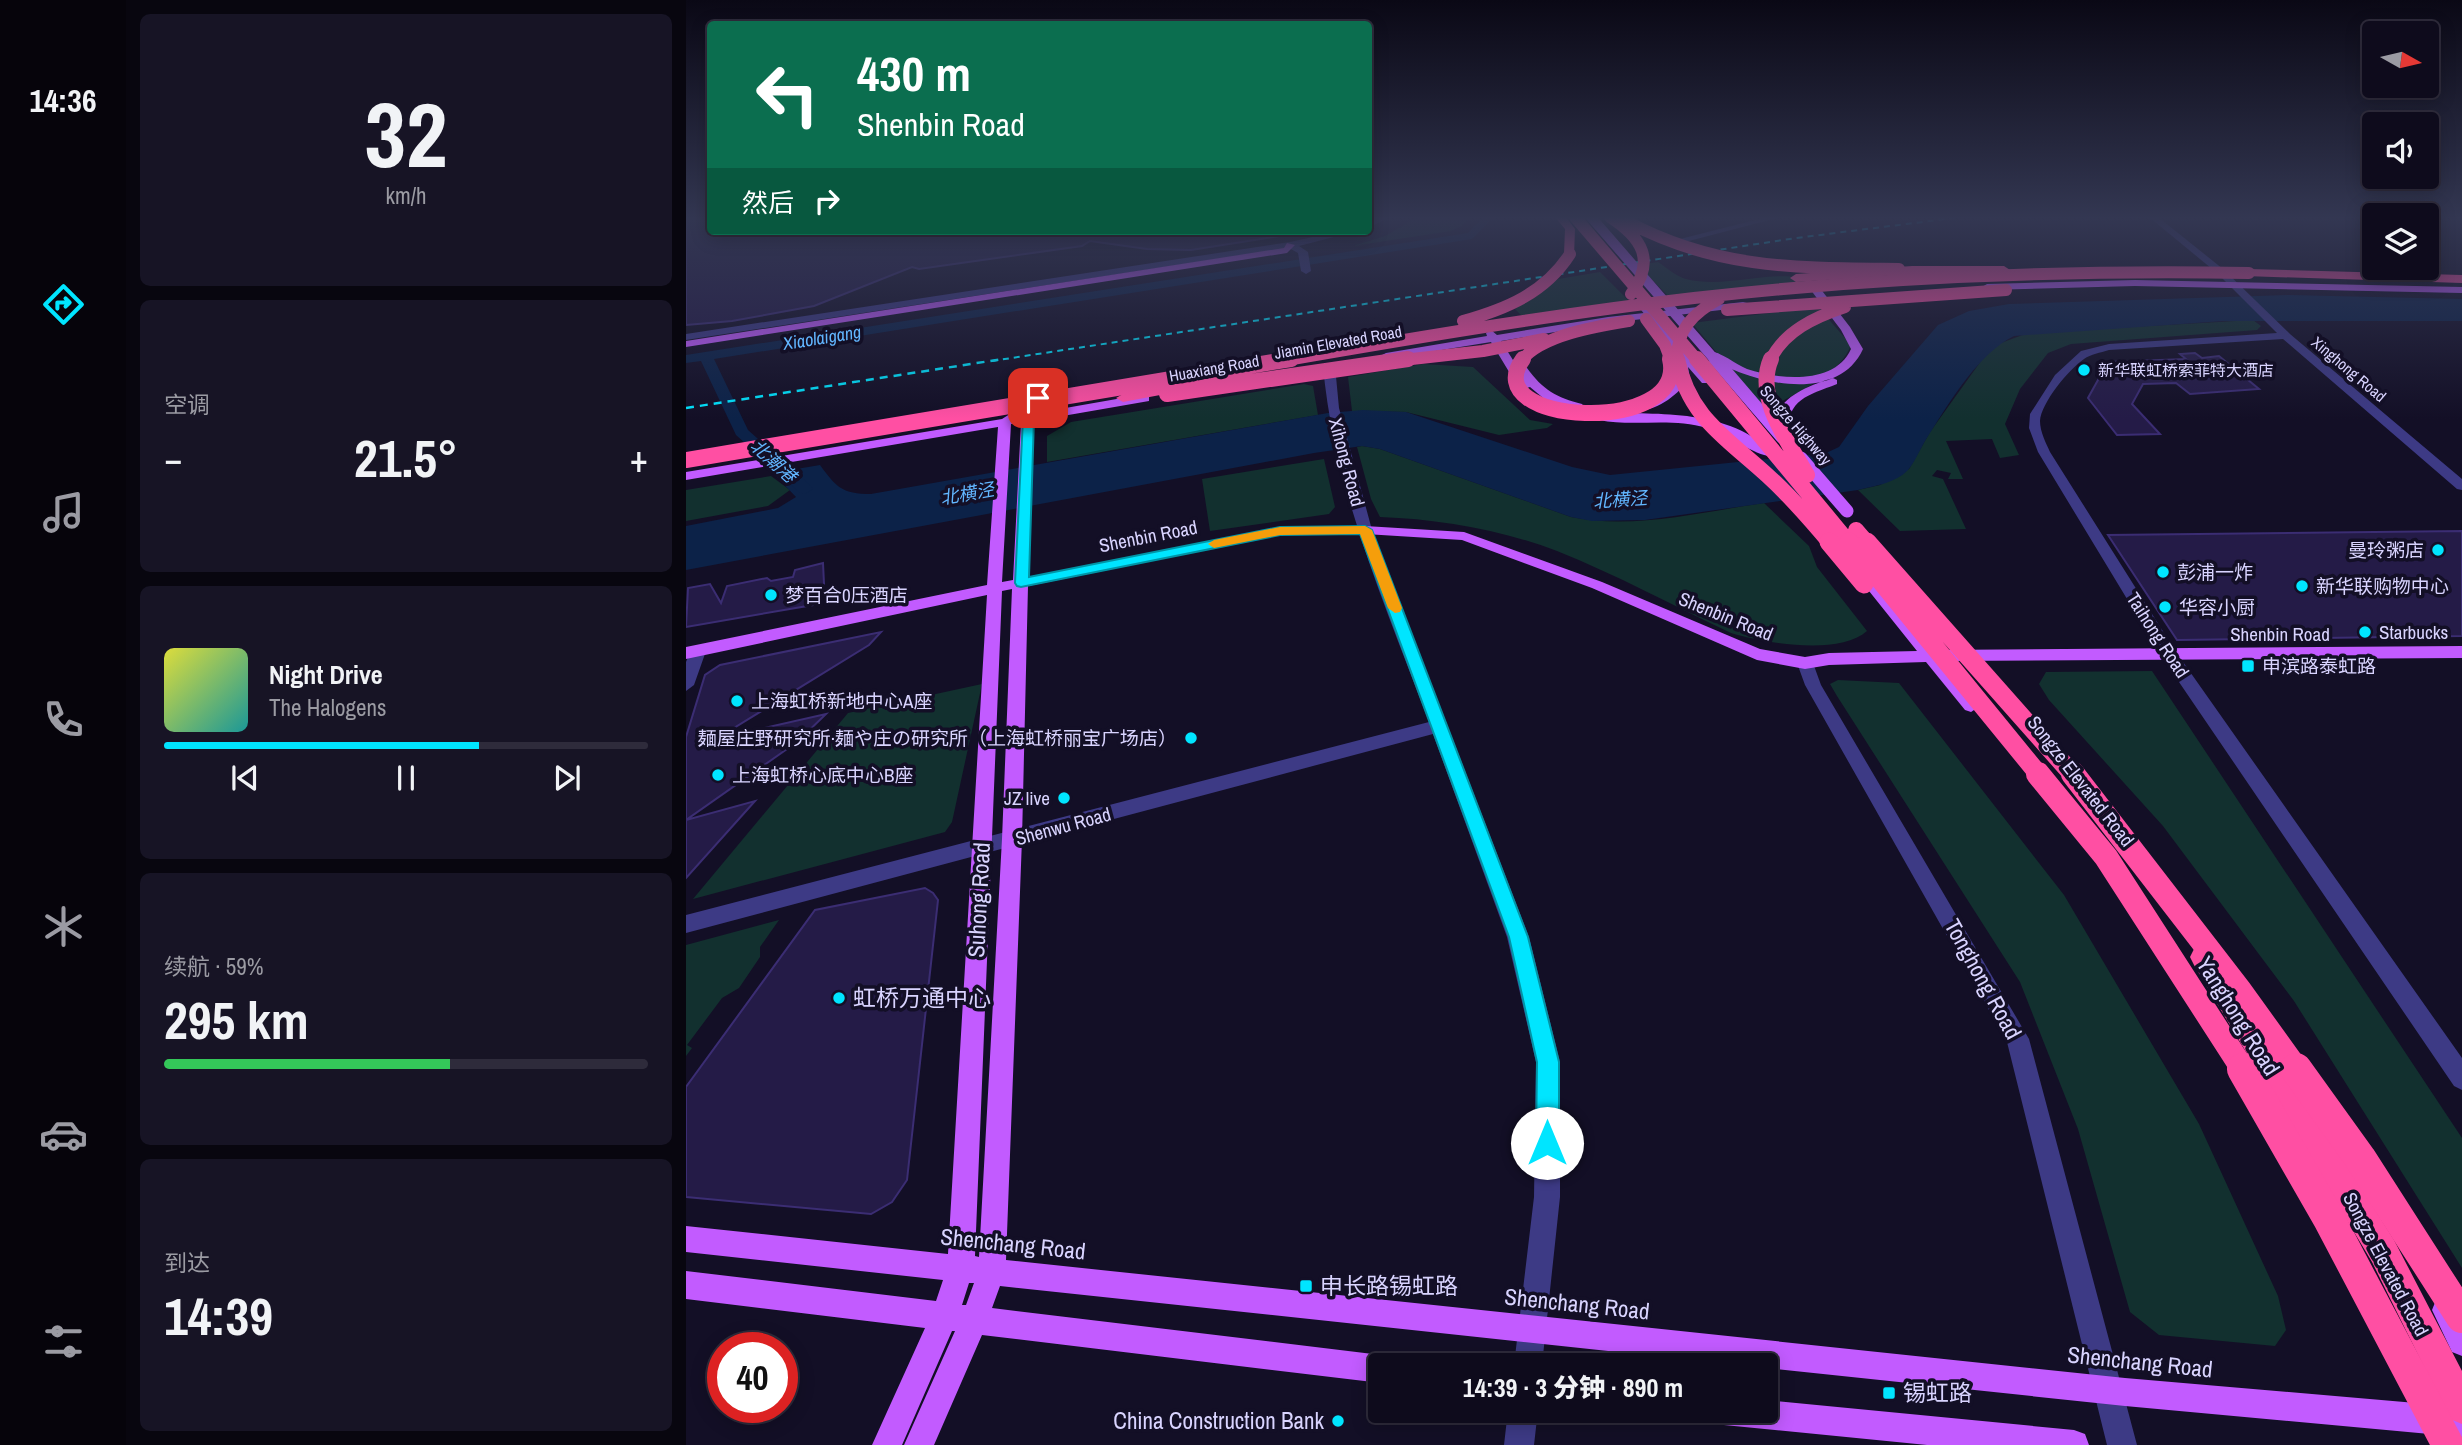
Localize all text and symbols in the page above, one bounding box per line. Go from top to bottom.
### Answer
north arrow [2362,21,2440,98]
map controls [2362,21,2439,280]
text: 430 m [857,40,971,106]
icon: left [742,49,833,140]
text: 32 [365,73,448,195]
text: 14:36 [29,79,97,122]
text: Shenbin Road [857,103,1025,146]
button: sound [2362,112,2439,189]
text: km/h [386,180,426,211]
icon: right [808,182,846,220]
text: 然后 [742,185,794,220]
button: layers [2362,203,2439,280]
icon: directions [39,280,88,329]
water label: Xiaolaigang [780,319,863,356]
street label: Jiamin Elevated Road [1273,320,1403,364]
street label: Xinghong Road [2307,331,2391,407]
street label: Huaxiang Road [1167,349,1261,387]
place label: 新华联虹桥索菲特大酒店 [2098,359,2274,381]
marker: 新华联虹桥索菲特大酒店 [2076,362,2092,378]
pin [1008,368,1068,428]
icon: arrive [1019,379,1057,417]
street label: Songze Highway [1755,380,1837,470]
text: 空调 [164,389,210,420]
street label: Xihong Road [1323,415,1371,509]
text: 21.5° [354,423,458,493]
text: − [164,433,182,484]
text: + [630,433,648,484]
water label: 北潮港 [745,433,804,490]
water label: 北横泾 [938,476,998,511]
water label: 北横泾 [1592,485,1650,514]
icon: music [39,488,88,537]
street label: Shenbin Road [1097,514,1199,558]
place label: 曼玲粥店 [2348,537,2424,563]
marker: 曼玲粥店 [2430,542,2446,558]
place label: 彭浦一炸 [2177,559,2253,585]
marker: 彭浦一炸 [2155,564,2171,580]
place label: 新华联购物中心 [2316,573,2449,599]
marker: 新华联购物中心 [2294,578,2310,594]
place label: 梦百合0压酒店 [785,582,908,608]
street label: Shenbin Road [1675,585,1777,647]
marker: 梦百合0压酒店 [763,587,779,603]
street label: Taihong Road [2121,587,2195,683]
place label: 华容小厨 [2179,594,2255,620]
marker: 华容小厨 [2157,599,2173,615]
place label: Starbucks [2379,619,2448,645]
street label: Shenbin Road [2230,621,2330,647]
marker: Starbucks [2357,624,2373,640]
place label: 申滨路泰虹路 [2262,653,2376,679]
text: Night Drive [269,657,383,692]
marker: 申滨路泰虹路 [2240,658,2256,674]
place label: 上海虹桥新地中心A座 [751,688,932,714]
text: The Halogens [269,692,386,723]
marker: 上海虹桥新地中心A座 [729,693,745,709]
icon: phone [39,695,88,744]
street label: Songze Elevated Road [2022,710,2140,852]
place label: 麺屋庄野研究所·麺や庄の研究所（上海虹桥丽宝广场店） [698,725,1177,751]
marker: 麺屋庄野研究所·麺や庄の研究所（上海虹桥丽宝广场店） [1183,730,1199,746]
icon: previous [226,759,264,797]
icon: pause [387,759,425,797]
icon: next [548,759,586,797]
place label: 上海虹桥心底中心B座 [732,762,913,788]
marker: 上海虹桥心底中心B座 [710,767,726,783]
place label: JZ live [1004,785,1050,811]
marker: JZ live [1056,790,1072,806]
street label: Shenwu Road [1012,801,1114,851]
street label: Suhong Road [960,842,997,958]
icon: climate [39,902,88,951]
street label: Tonghong Road [1938,913,2029,1045]
street label: Yanghong Road [2190,950,2287,1081]
text: 续航 · 59% [164,951,263,982]
place label: 虹桥万通中心 [853,982,991,1013]
text: 295 km [164,985,309,1055]
marker: 虹桥万通中心 [831,990,847,1006]
position arrow [1510,1106,1584,1180]
icon: car [39,1110,88,1159]
street label: Songze Elevated Road [2337,1188,2435,1340]
street label: Shenchang Road [939,1220,1087,1267]
text: 到达 [164,1247,210,1278]
place label: 申长路锡虹路 [1320,1270,1458,1301]
marker: 申长路锡虹路 [1298,1278,1314,1294]
street label: Shenchang Road [1503,1280,1651,1327]
text: 14:39 [164,1281,273,1351]
icon: filters [39,1317,88,1366]
speed limit sign: 40 [707,1332,798,1423]
street label: Shenchang Road [2066,1338,2214,1385]
text: 14:39 · 3 分钟 · 890 m [1463,1370,1683,1405]
place label: 锡虹路 [1903,1377,1972,1408]
marker: 锡虹路 [1881,1385,1897,1401]
place label: China Construction Bank [1113,1405,1325,1436]
marker: China Construction Bank [1330,1413,1346,1429]

